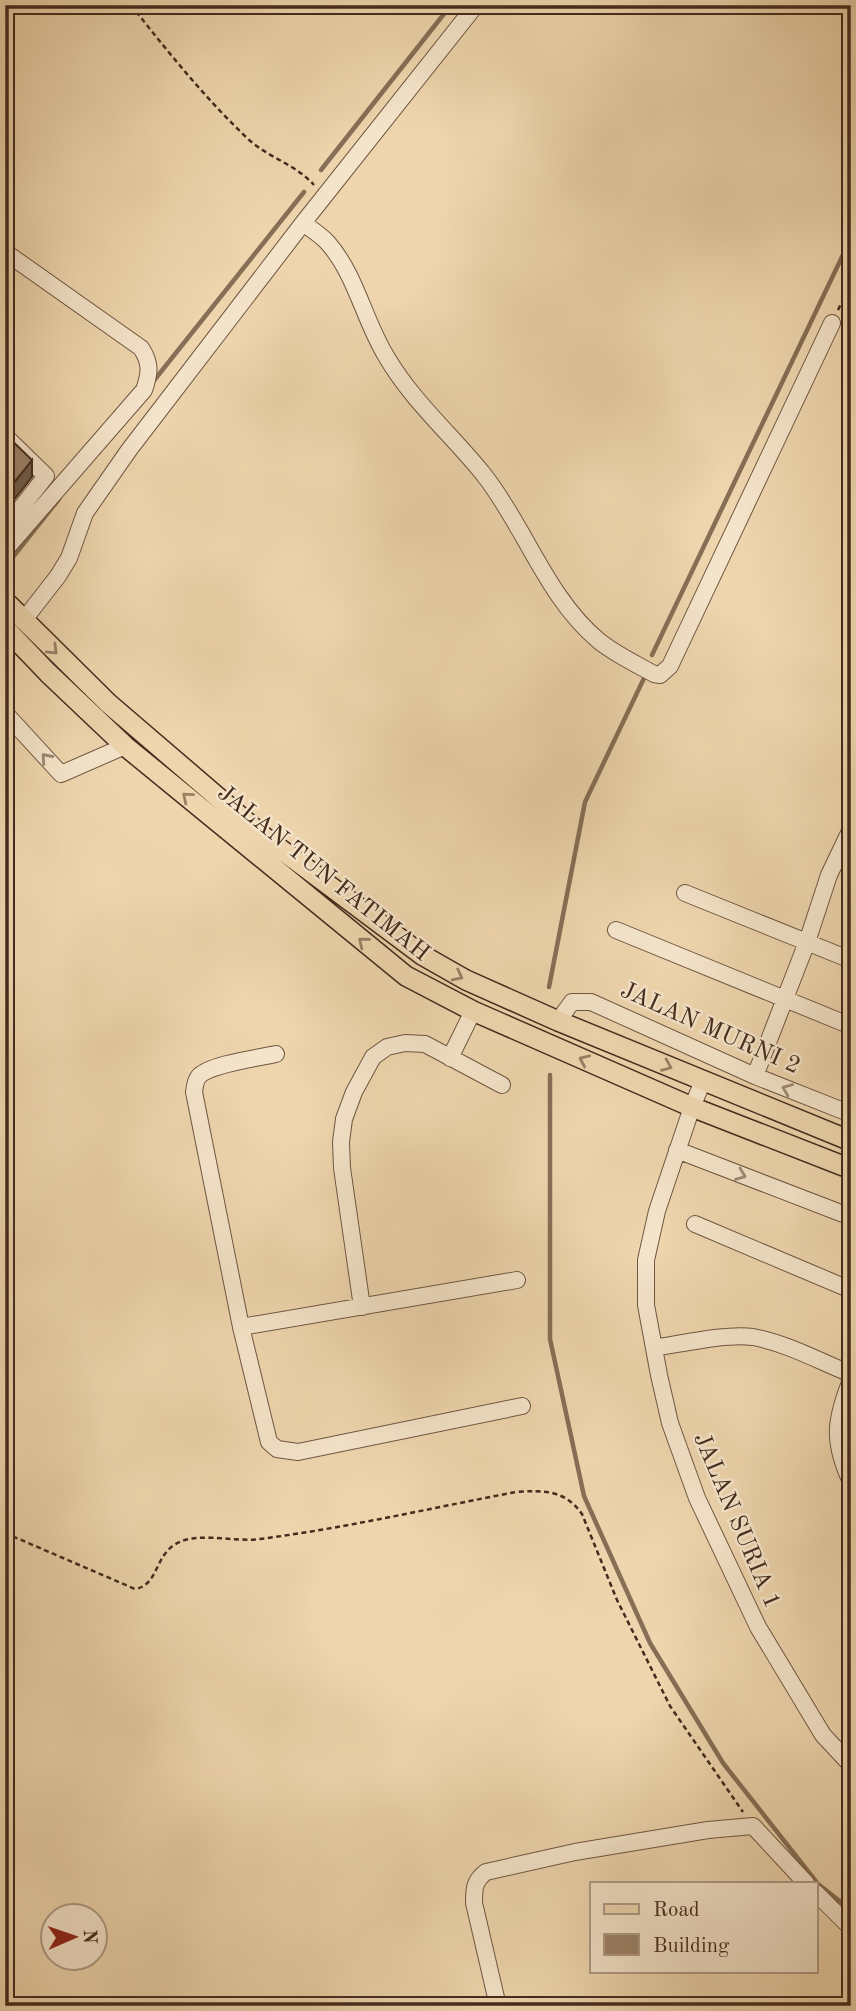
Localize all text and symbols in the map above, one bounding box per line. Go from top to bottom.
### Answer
one-way arrow [44,642,57,655]
one-way arrow [42,753,54,766]
street label: JALAN TUN FATIMAH [213,781,433,967]
one-way arrow [183,793,196,805]
one-way arrow [358,937,370,950]
one-way arrow [451,967,464,981]
street label: JALAN MURNI 2 [617,979,803,1079]
one-way arrow [579,1054,591,1068]
one-way arrow [660,1058,672,1072]
one-way arrow [782,1083,794,1097]
one-way arrow [734,1166,746,1180]
street label: JALAN SURIA 1 [688,1430,784,1612]
legend [590,1882,818,1972]
text: Road [653,1900,700,1921]
north arrow [38,1902,108,1972]
text: N [79,1929,98,1945]
text: Building [653,1936,730,1957]

